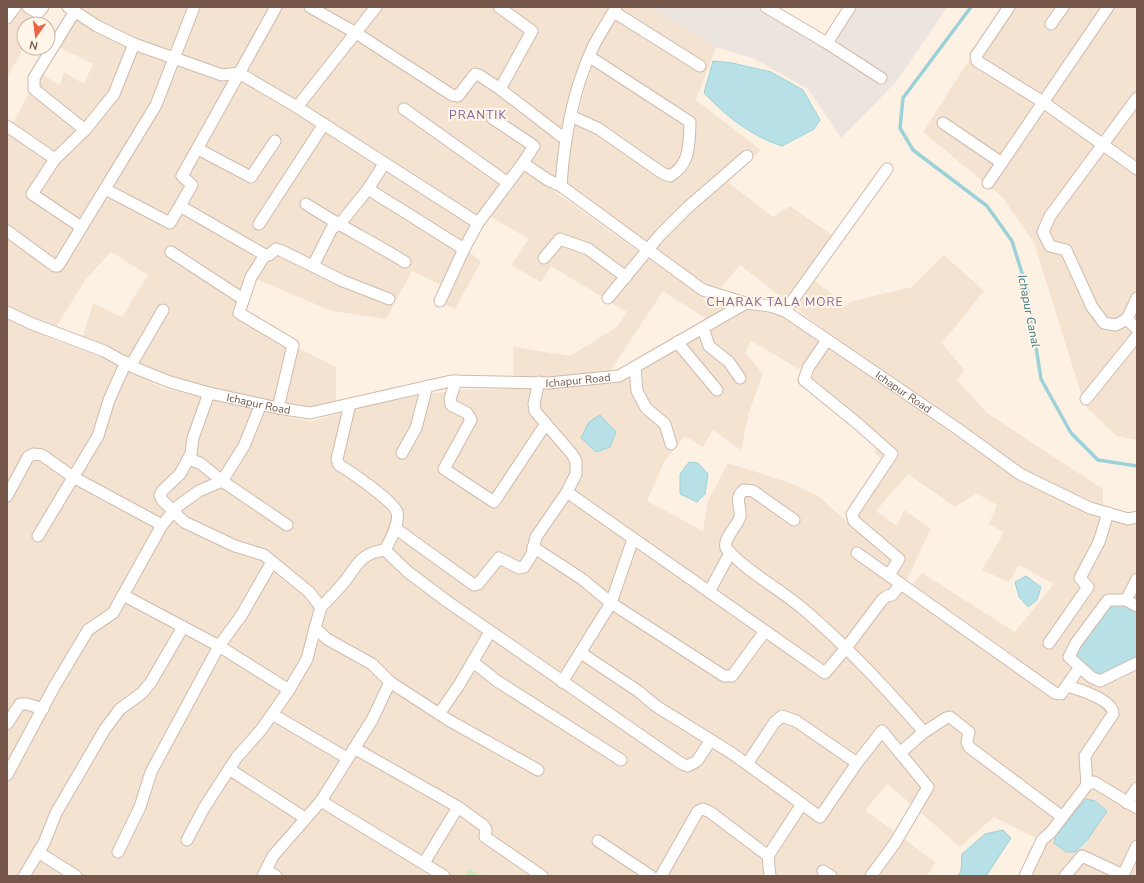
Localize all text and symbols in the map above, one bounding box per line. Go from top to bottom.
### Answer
north arrow [16,16,56,56]
text: N [28,37,40,53]
district label: PRANTIK [449,107,507,123]
water label: Ichapur Canal [1014,273,1044,349]
district label: CHARAK TALA MORE [707,294,843,310]
street label: Ichapur Road [872,367,935,416]
street label: Ichapur Road [546,369,611,391]
street label: Ichapur Road [225,390,292,417]

